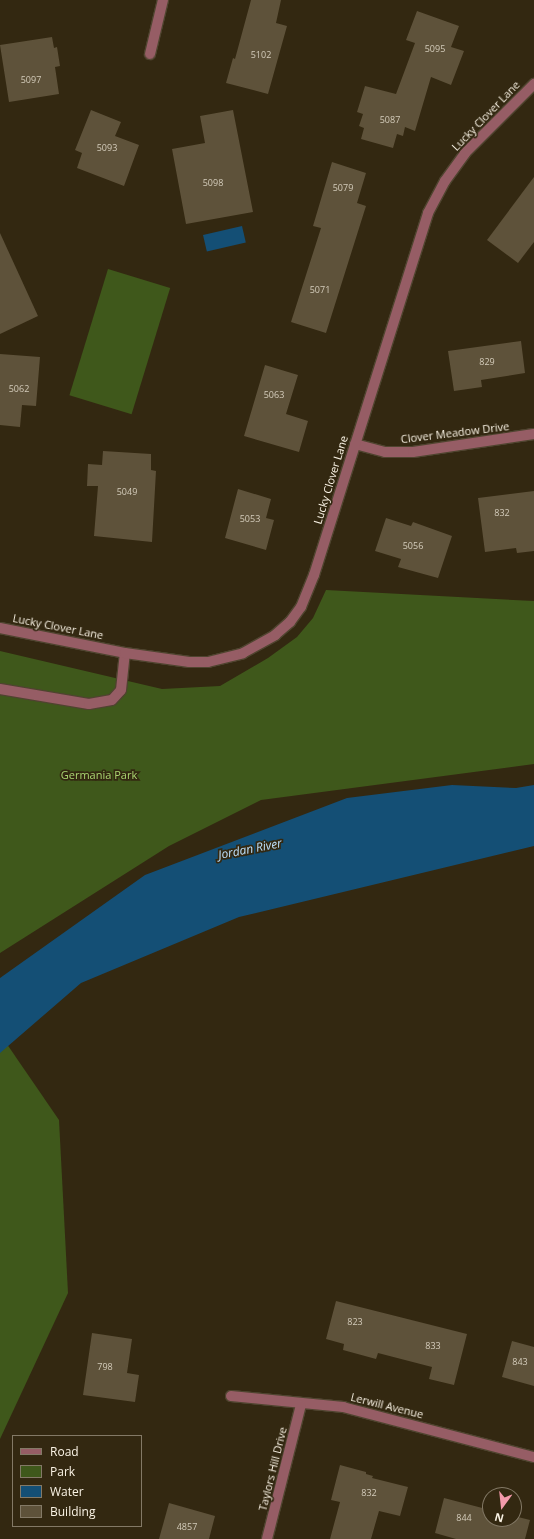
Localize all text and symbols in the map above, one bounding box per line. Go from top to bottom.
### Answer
house number: 5095 [425,44,445,54]
house number: 5102 [251,50,271,60]
house number: 5097 [21,75,41,85]
street label: Lucky Clover Lane [449,78,523,154]
house number: 5087 [380,115,400,125]
house number: 5093 [97,143,117,153]
house number: 5098 [203,178,223,188]
house number: 5079 [333,183,353,193]
house number: 5071 [310,285,330,295]
house number: 829 [479,357,495,367]
house number: 5062 [9,384,29,394]
house number: 5063 [264,390,284,400]
street label: Clover Meadow Drive [400,420,510,446]
street label: Lucky Clover Lane [311,434,351,526]
house number: 5049 [117,487,137,497]
house number: 832 [494,508,510,518]
house number: 5053 [240,514,260,524]
house number: 5056 [403,541,423,551]
street label: Lucky Clover Lane [12,612,104,642]
park label: Germania Park [61,768,137,782]
water label: Jordan River [217,836,283,862]
house number: 823 [347,1317,363,1327]
house number: 833 [425,1341,441,1351]
house number: 843 [512,1357,528,1367]
house number: 798 [97,1362,113,1372]
street label: Lerwill Avenue [349,1391,425,1421]
street label: Taylors Hill Drive [256,1426,290,1512]
legend [12,1435,142,1527]
text: Road [50,1443,79,1460]
text: Park [50,1463,75,1480]
text: Water [50,1483,84,1500]
north arrow [482,1487,522,1527]
house number: 832 [361,1488,377,1498]
text: Building [50,1503,95,1520]
text: N [493,1510,505,1527]
house number: 844 [456,1513,472,1523]
house number: 4857 [177,1522,197,1532]

